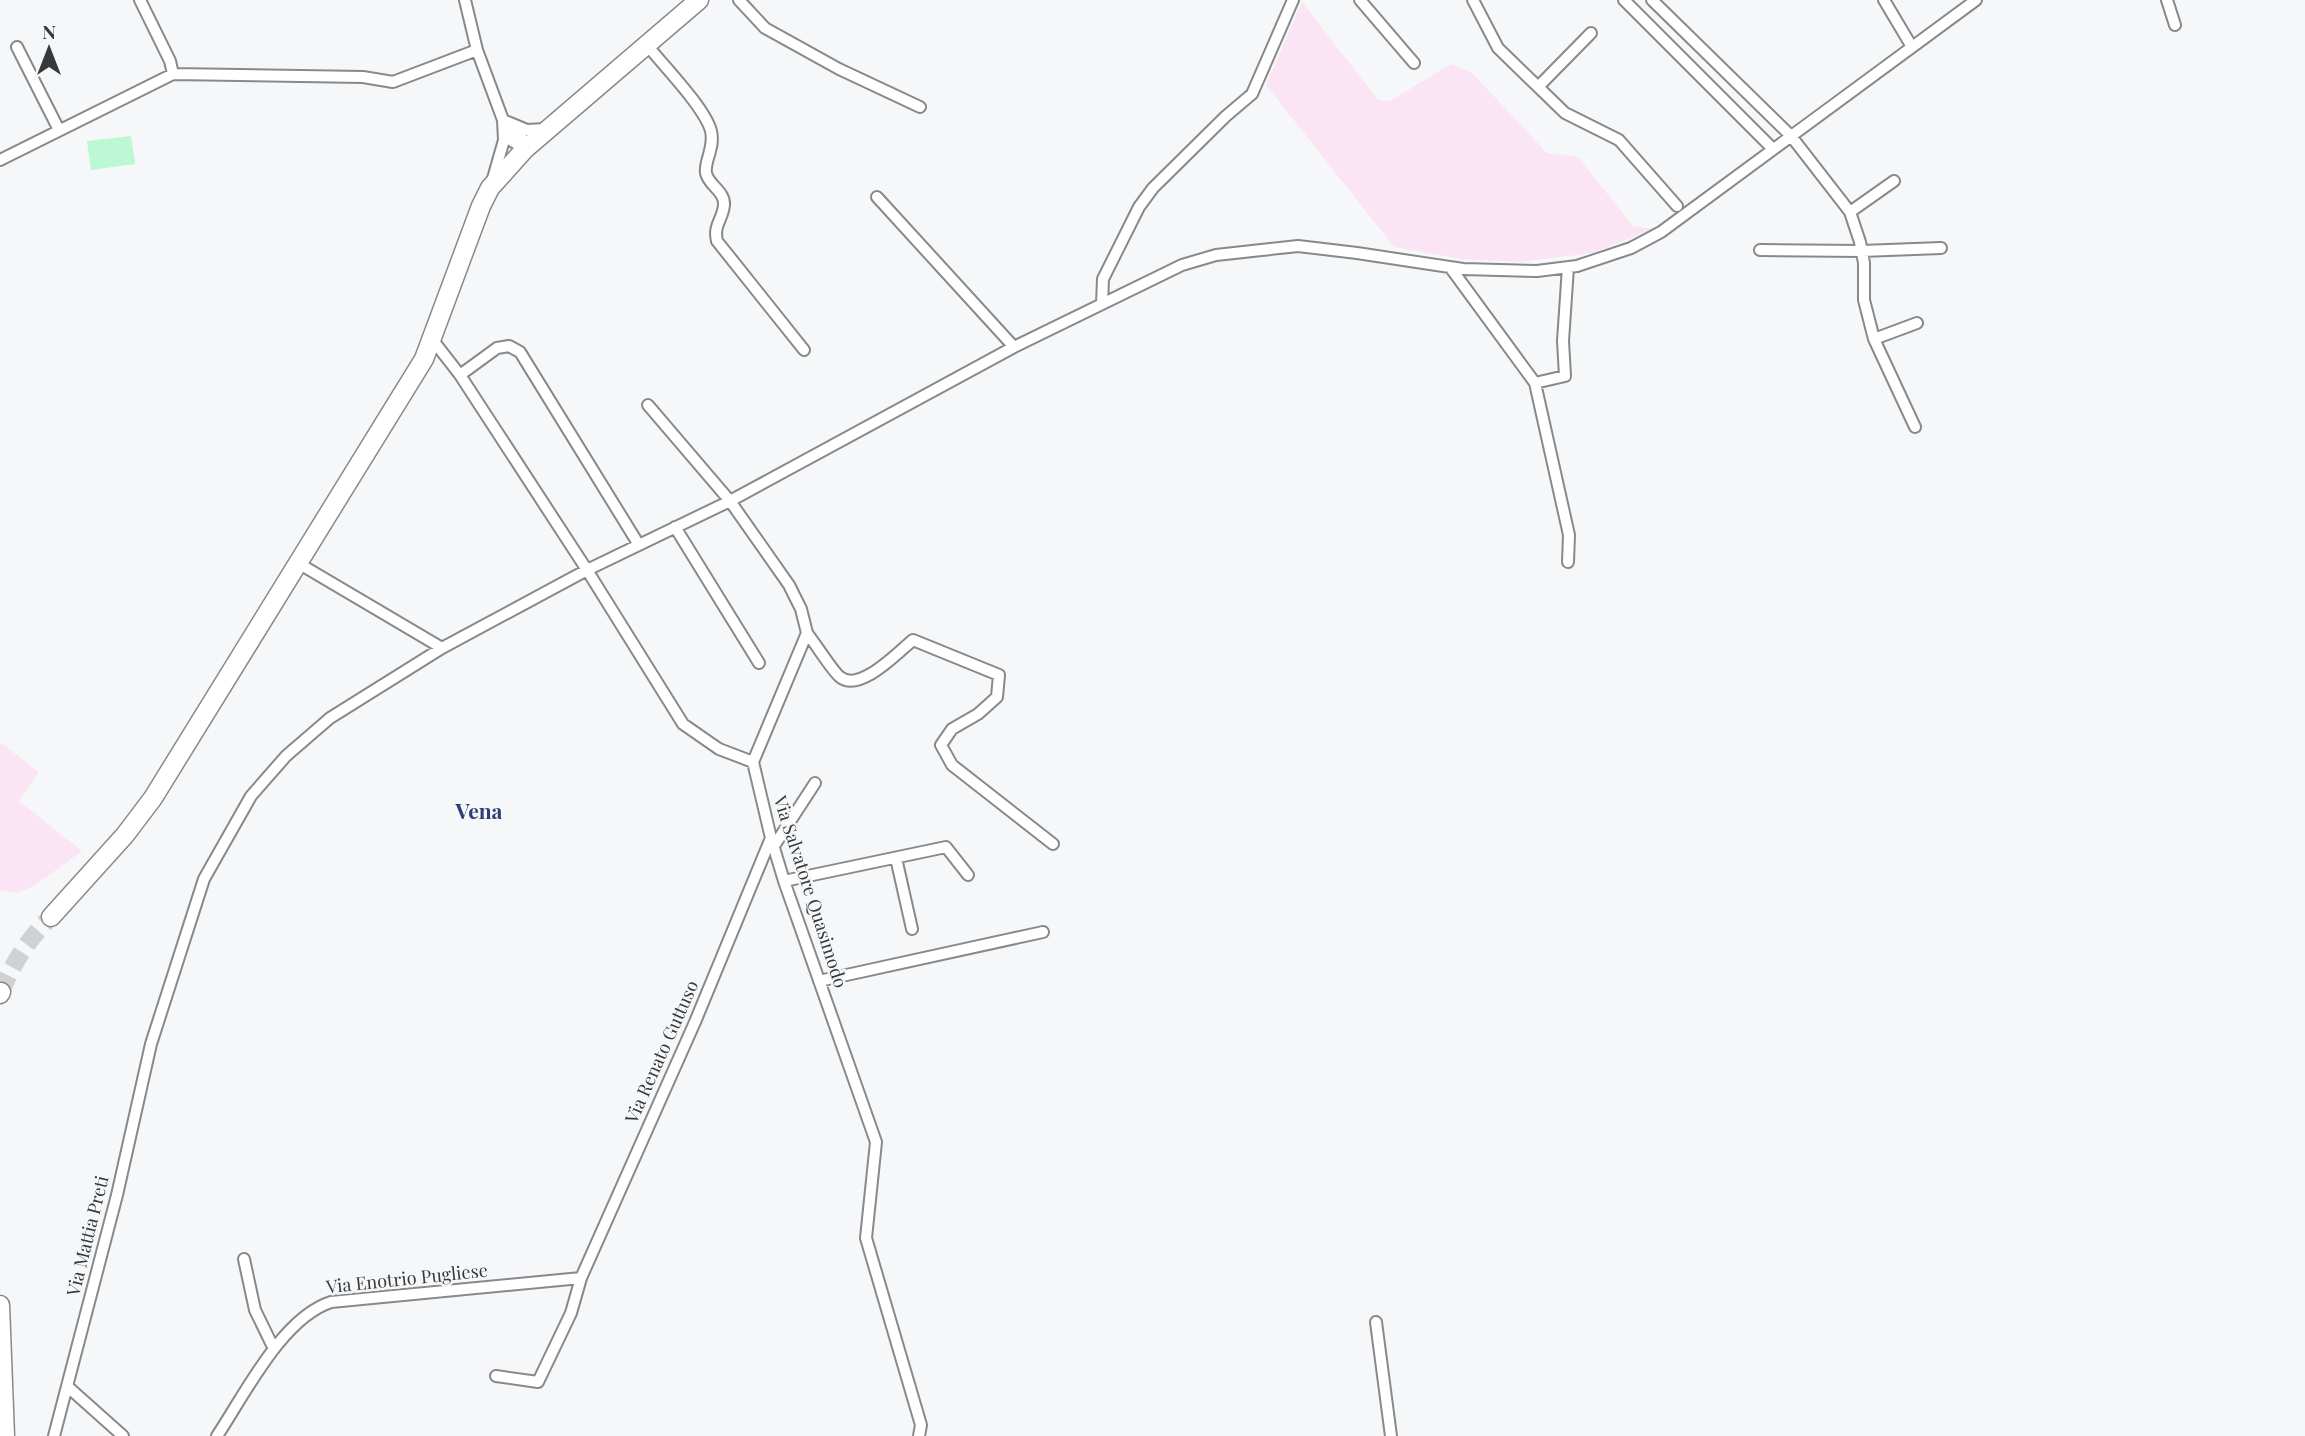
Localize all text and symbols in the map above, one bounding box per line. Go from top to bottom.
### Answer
north arrow [14,14,84,84]
text: N [42,18,56,44]
street label: Via Salvatore Quasimodo [768,792,853,991]
district label: Vena [455,796,503,824]
street label: Via Renato Guttuso [618,976,703,1128]
street label: Via Mattia Preti [60,1173,114,1299]
street label: Via Enotrio Pugliese [324,1258,489,1299]

